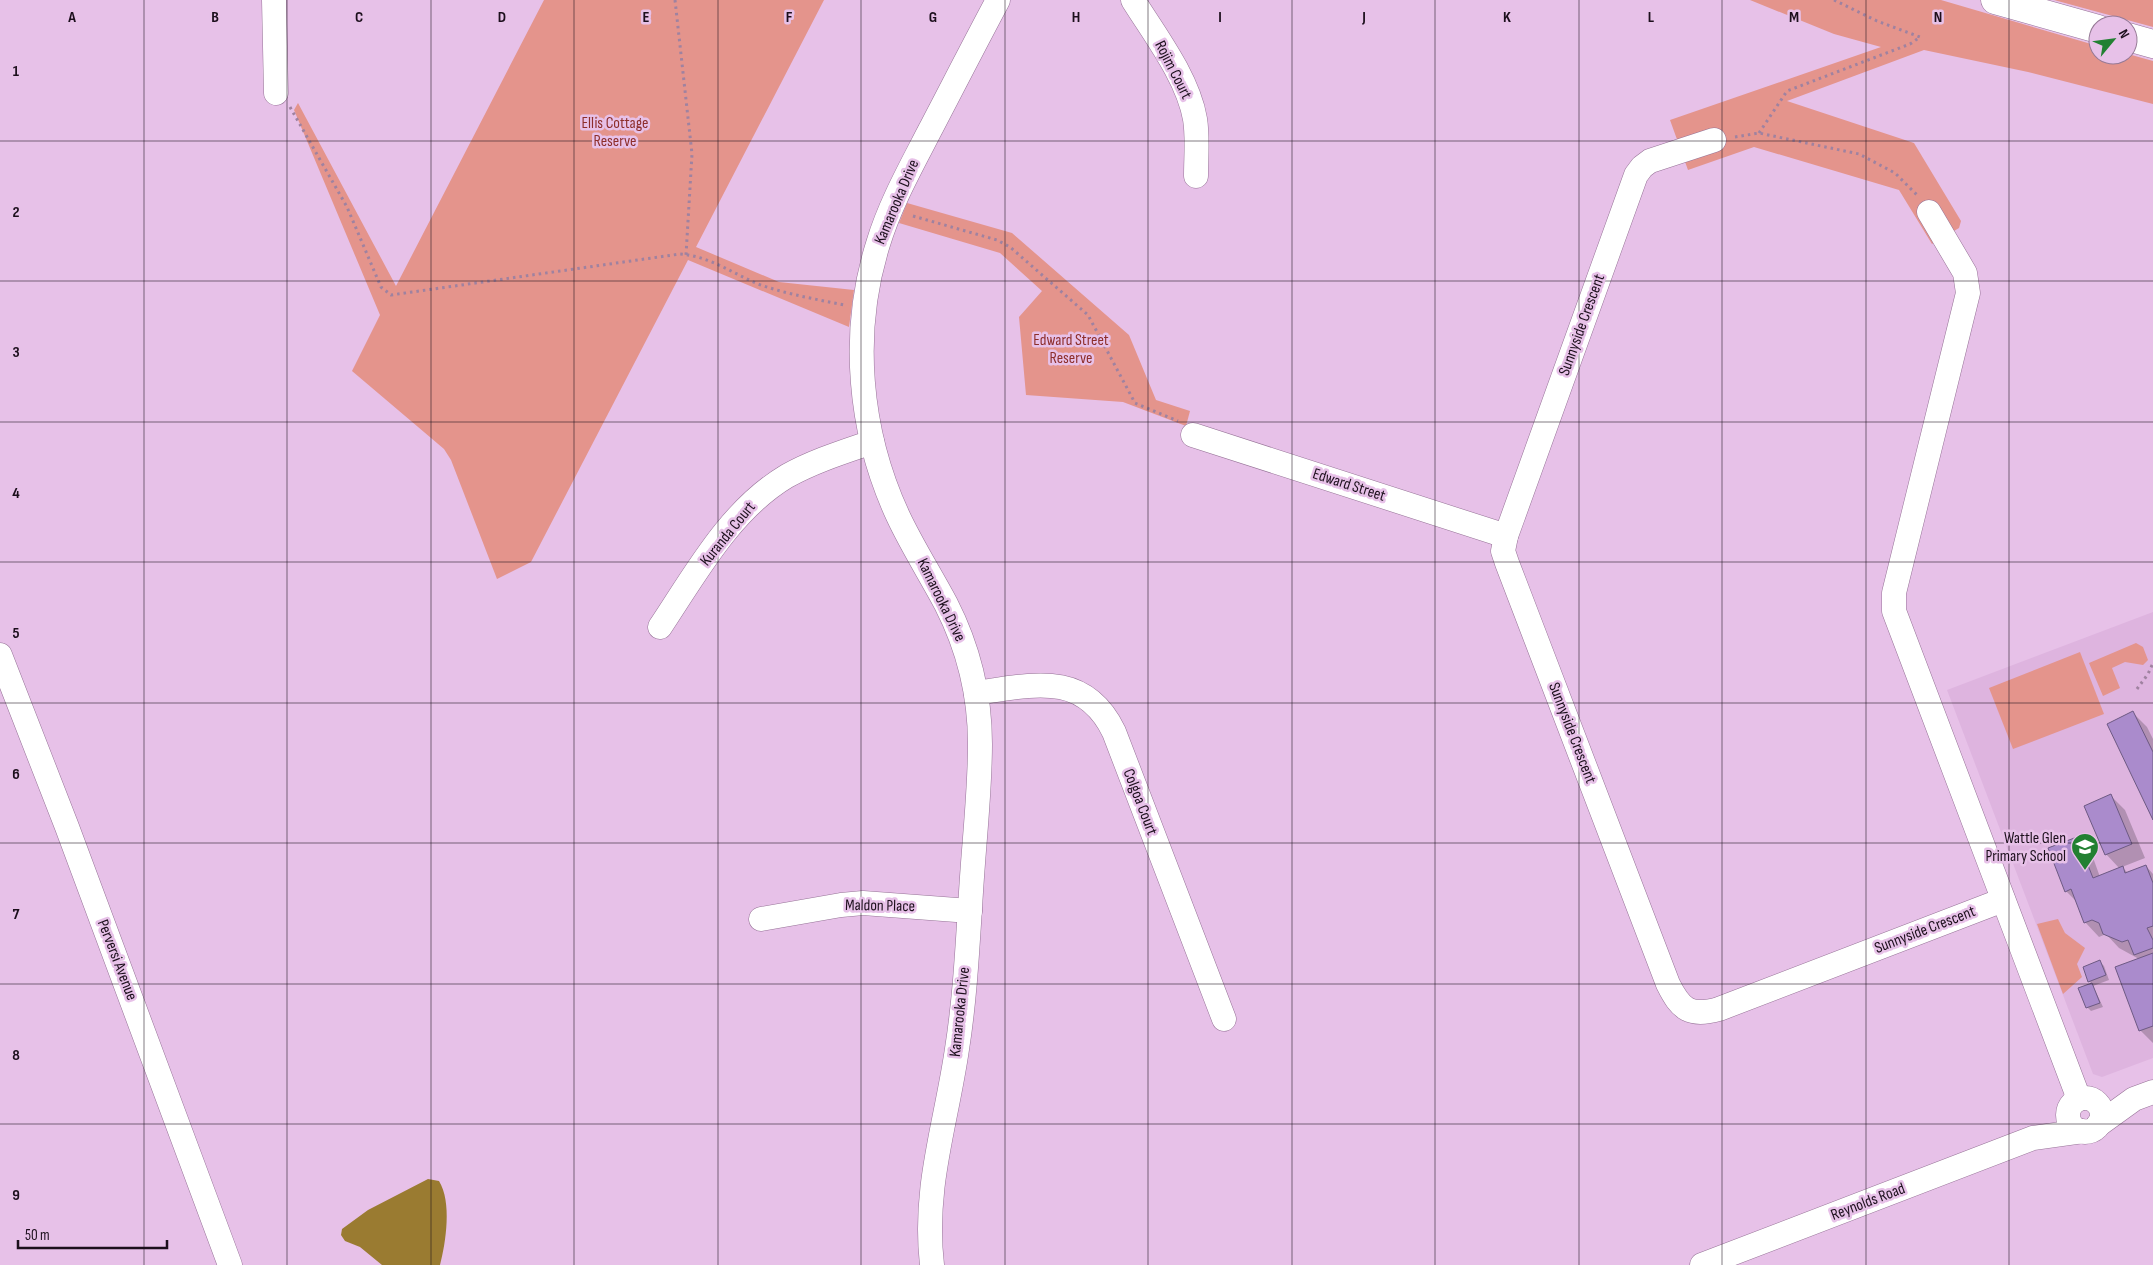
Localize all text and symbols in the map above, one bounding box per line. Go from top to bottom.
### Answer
text: A [67,8,76,27]
text: B [211,8,219,27]
text: C [355,8,363,27]
text: D [498,8,506,27]
text: E [643,8,650,27]
text: F [786,8,793,27]
text: G [929,8,937,27]
text: H [1072,8,1080,27]
text: I [1218,8,1222,27]
text: J [1361,8,1366,27]
text: K [1503,8,1511,27]
text: L [1648,8,1655,27]
text: M [1789,8,1799,27]
text: N [1934,8,1942,27]
north arrow [2088,15,2138,65]
text: N [2115,27,2133,41]
street label: Rojim Court [1150,38,1196,103]
text: 1 [13,62,20,81]
park label: Ellis Cottage Reserve [582,114,648,151]
street label: Kamarooka Drive [871,157,923,247]
text: 2 [12,203,20,222]
street label: Sunnyside Crescent [1555,272,1609,378]
park label: Edward Street Reserve [1033,331,1109,368]
text: 3 [12,343,20,362]
street label: Edward Street [1310,464,1388,506]
text: 4 [12,484,20,503]
street label: Kuranda Court [696,498,760,570]
street label: Kamarooka Drive [913,555,969,645]
text: 5 [12,624,20,643]
street label: Sunnyside Crescent [1544,680,1600,786]
text: 6 [12,765,20,784]
street label: Colgoa Court [1119,766,1161,838]
place label: Wattle Glen Primary School [1985,829,2066,866]
school or university icon: Wattle Glen Primary School [2070,832,2100,871]
street label: Maldon Place [845,896,915,916]
street label: Sunnyside Crescent [1872,902,1978,958]
text: 7 [13,905,20,924]
street label: Perversi Avenue [93,917,141,1003]
street label: Kamarooka Drive [946,966,974,1058]
text: 8 [12,1046,20,1065]
street label: Reynolds Road [1828,1179,1908,1225]
text: 9 [12,1186,20,1205]
scale bar [18,1218,166,1250]
text: 50 m [25,1226,50,1245]

